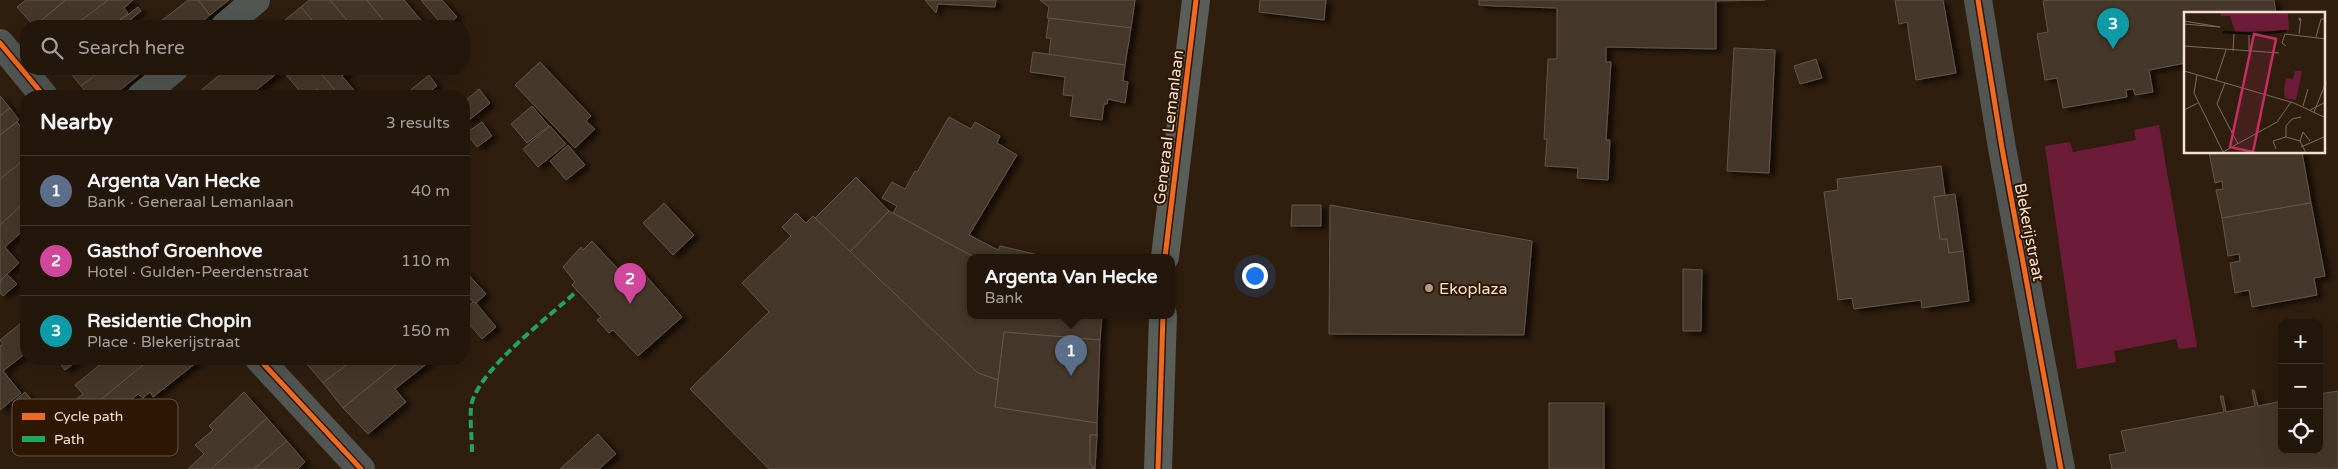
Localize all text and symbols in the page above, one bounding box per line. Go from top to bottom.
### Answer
pin: 3 [2097,8,2129,49]
inset map [2184,12,2326,154]
search box [20,20,470,75]
icon: search [38,34,66,62]
text: Search here [78,37,185,59]
street label: Generaal Lemanlaan [1150,49,1188,206]
text: Nearby [40,110,113,135]
text: 3 results [386,113,450,133]
text: Argenta Van Hecke [87,170,260,192]
text: 1 [51,181,61,201]
text: 40 m [411,181,450,201]
street label: Blekerijstraat [2010,181,2048,283]
text: Bank · Generaal Lemanlaan [87,192,294,212]
text: Gasthof Groenhove [87,240,263,262]
text: 2 [51,251,61,271]
text: 110 m [401,251,450,271]
popup [967,254,1175,319]
text: Hotel · Gulden-Peerdenstraat [87,262,309,282]
pin: 2 [614,263,646,304]
your location [1242,263,1268,289]
text: Argenta Van Hecke [984,266,1158,288]
place label: Ekoplaza [1439,279,1508,299]
marker: Ekoplaza [1423,282,1435,294]
text: Bank [984,288,1023,308]
text: Residentie Chopin [87,310,252,332]
map controls [2278,319,2323,454]
button: + [2278,319,2323,364]
text: 3 [51,321,61,341]
text: 150 m [401,321,450,341]
text: Place · Blekerijstraat [87,332,240,352]
pin: 1 [1055,335,1087,376]
button: − [2278,364,2323,409]
legend [12,399,178,456]
text: Cycle path [54,408,123,425]
button: locate [2278,409,2323,454]
text: Path [54,431,85,448]

